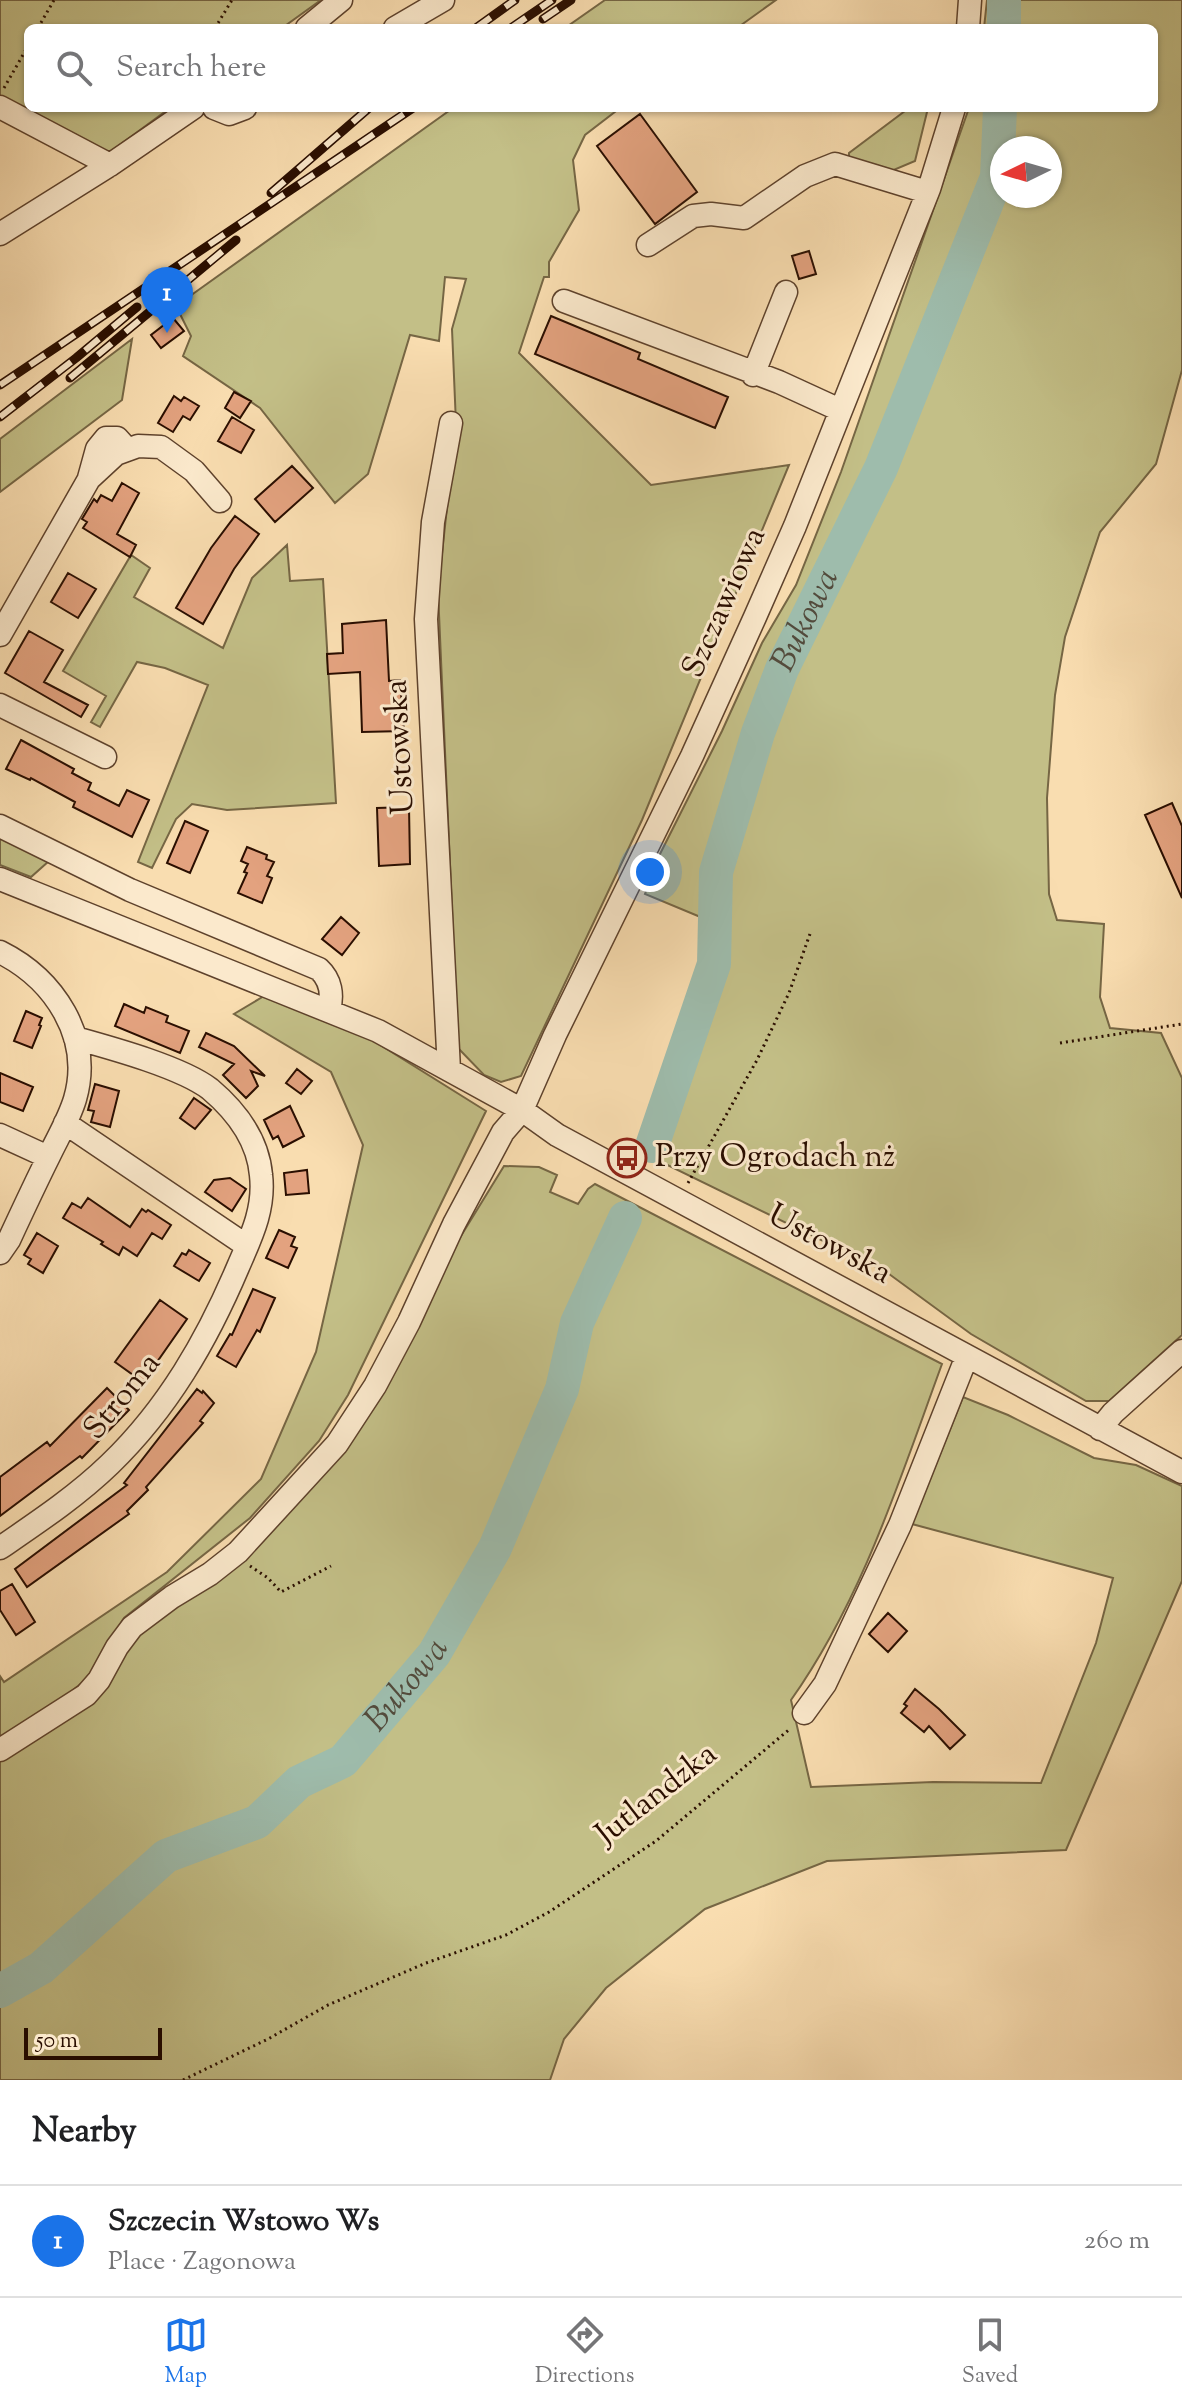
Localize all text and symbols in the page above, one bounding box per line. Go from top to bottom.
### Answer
search box [24,24,1158,112]
icon: search [52,46,96,90]
text: Search here [116,47,266,90]
north arrow [990,136,1062,208]
pin: 1 [141,267,193,333]
street label: Szczawiowa [671,520,779,686]
water label: Bukowa [760,561,852,680]
street label: Ustowska [374,678,427,816]
your location [630,852,670,892]
place label: Przy Ogrodach nż [655,1135,895,1181]
bus stop icon: Przy Ogrodach nż [606,1137,648,1179]
street label: Ustowska [759,1193,900,1297]
street label: Stroma [73,1343,173,1451]
water label: Bukowa [353,1630,462,1743]
street label: Jutlandzka [585,1733,728,1858]
scale bar [24,2024,162,2060]
text: 50 m [36,2026,78,2058]
text: Nearby [32,2108,137,2157]
text: Szczecin Wstowo Ws [108,2201,379,2244]
text: 1 [54,2223,62,2260]
text: 260 m [1084,2223,1150,2260]
text: Place · Zagonowa [108,2244,296,2281]
tab: Map [164,2313,208,2393]
tab: Directions [535,2313,634,2393]
tab: Saved [962,2313,1018,2393]

